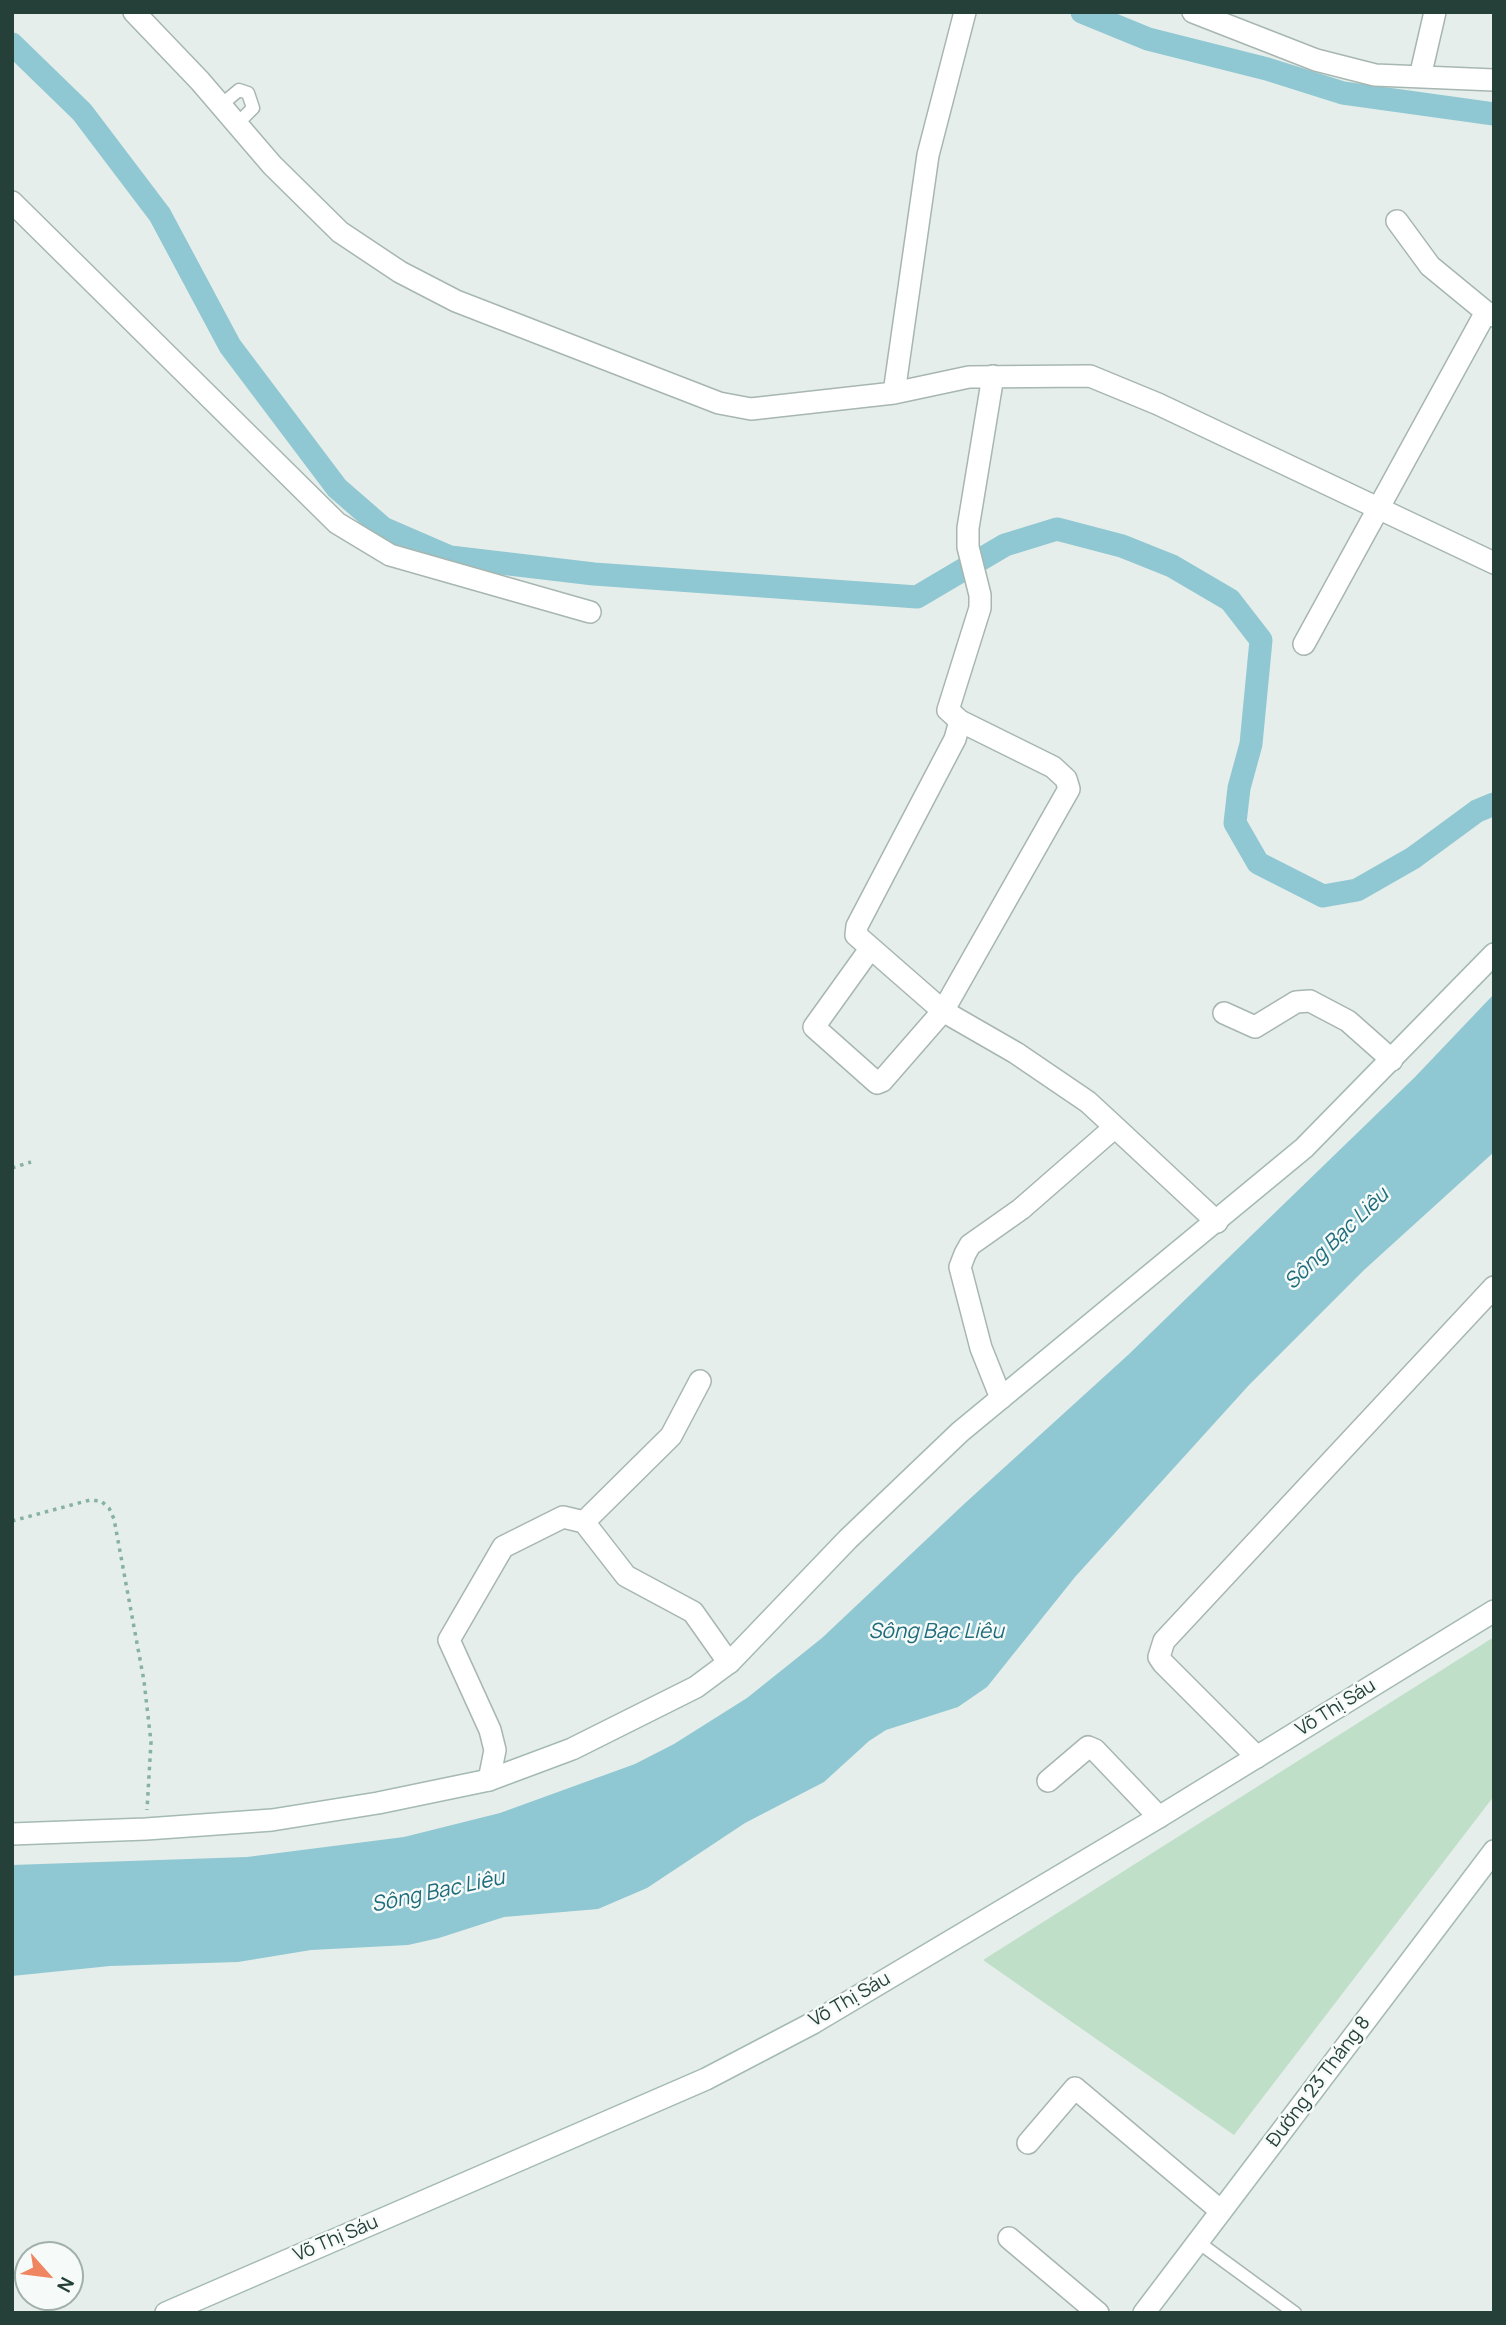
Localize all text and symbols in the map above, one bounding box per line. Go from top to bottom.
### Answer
water label: Sông Bạc Liêu [1280,1183,1394,1295]
water label: Sông Bạc Liêu [868,1619,1004,1645]
street label: Võ Thị Sáu [1292,1675,1380,1741]
water label: Sông Bạc Liêu [369,1866,507,1918]
street label: Võ Thị Sáu [805,1968,895,2032]
street label: Đường 23 Tháng 8 [1262,2012,1376,2152]
street label: Võ Thị Sáu [290,2211,382,2267]
north arrow [14,2241,84,2311]
text: N [51,2273,80,2297]

